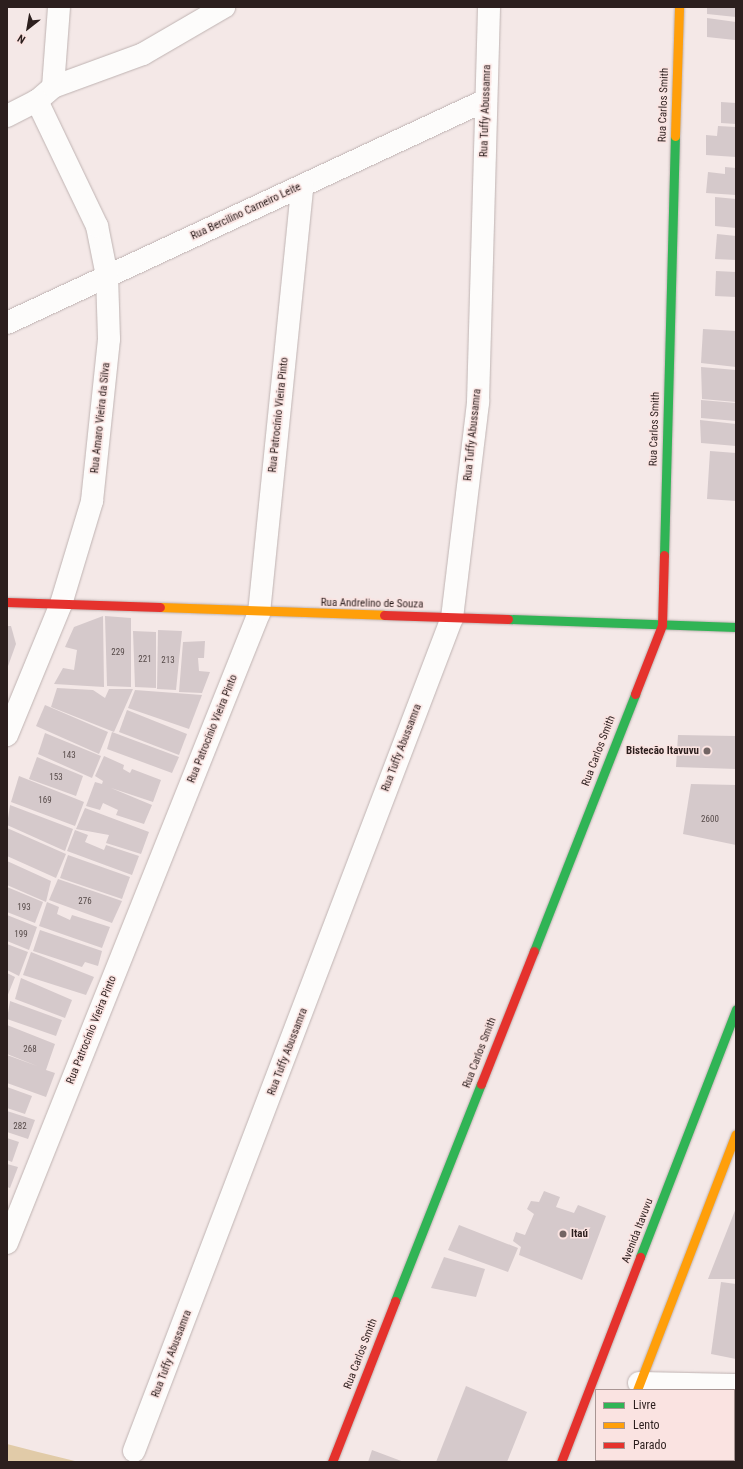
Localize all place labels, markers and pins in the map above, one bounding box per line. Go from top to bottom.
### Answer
place label: Bistecão Itavuvu [626,744,699,758]
marker: Bistecão Itavuvu [702,746,712,756]
place label: Itaú [571,1227,588,1241]
marker: Itaú [558,1229,568,1239]

